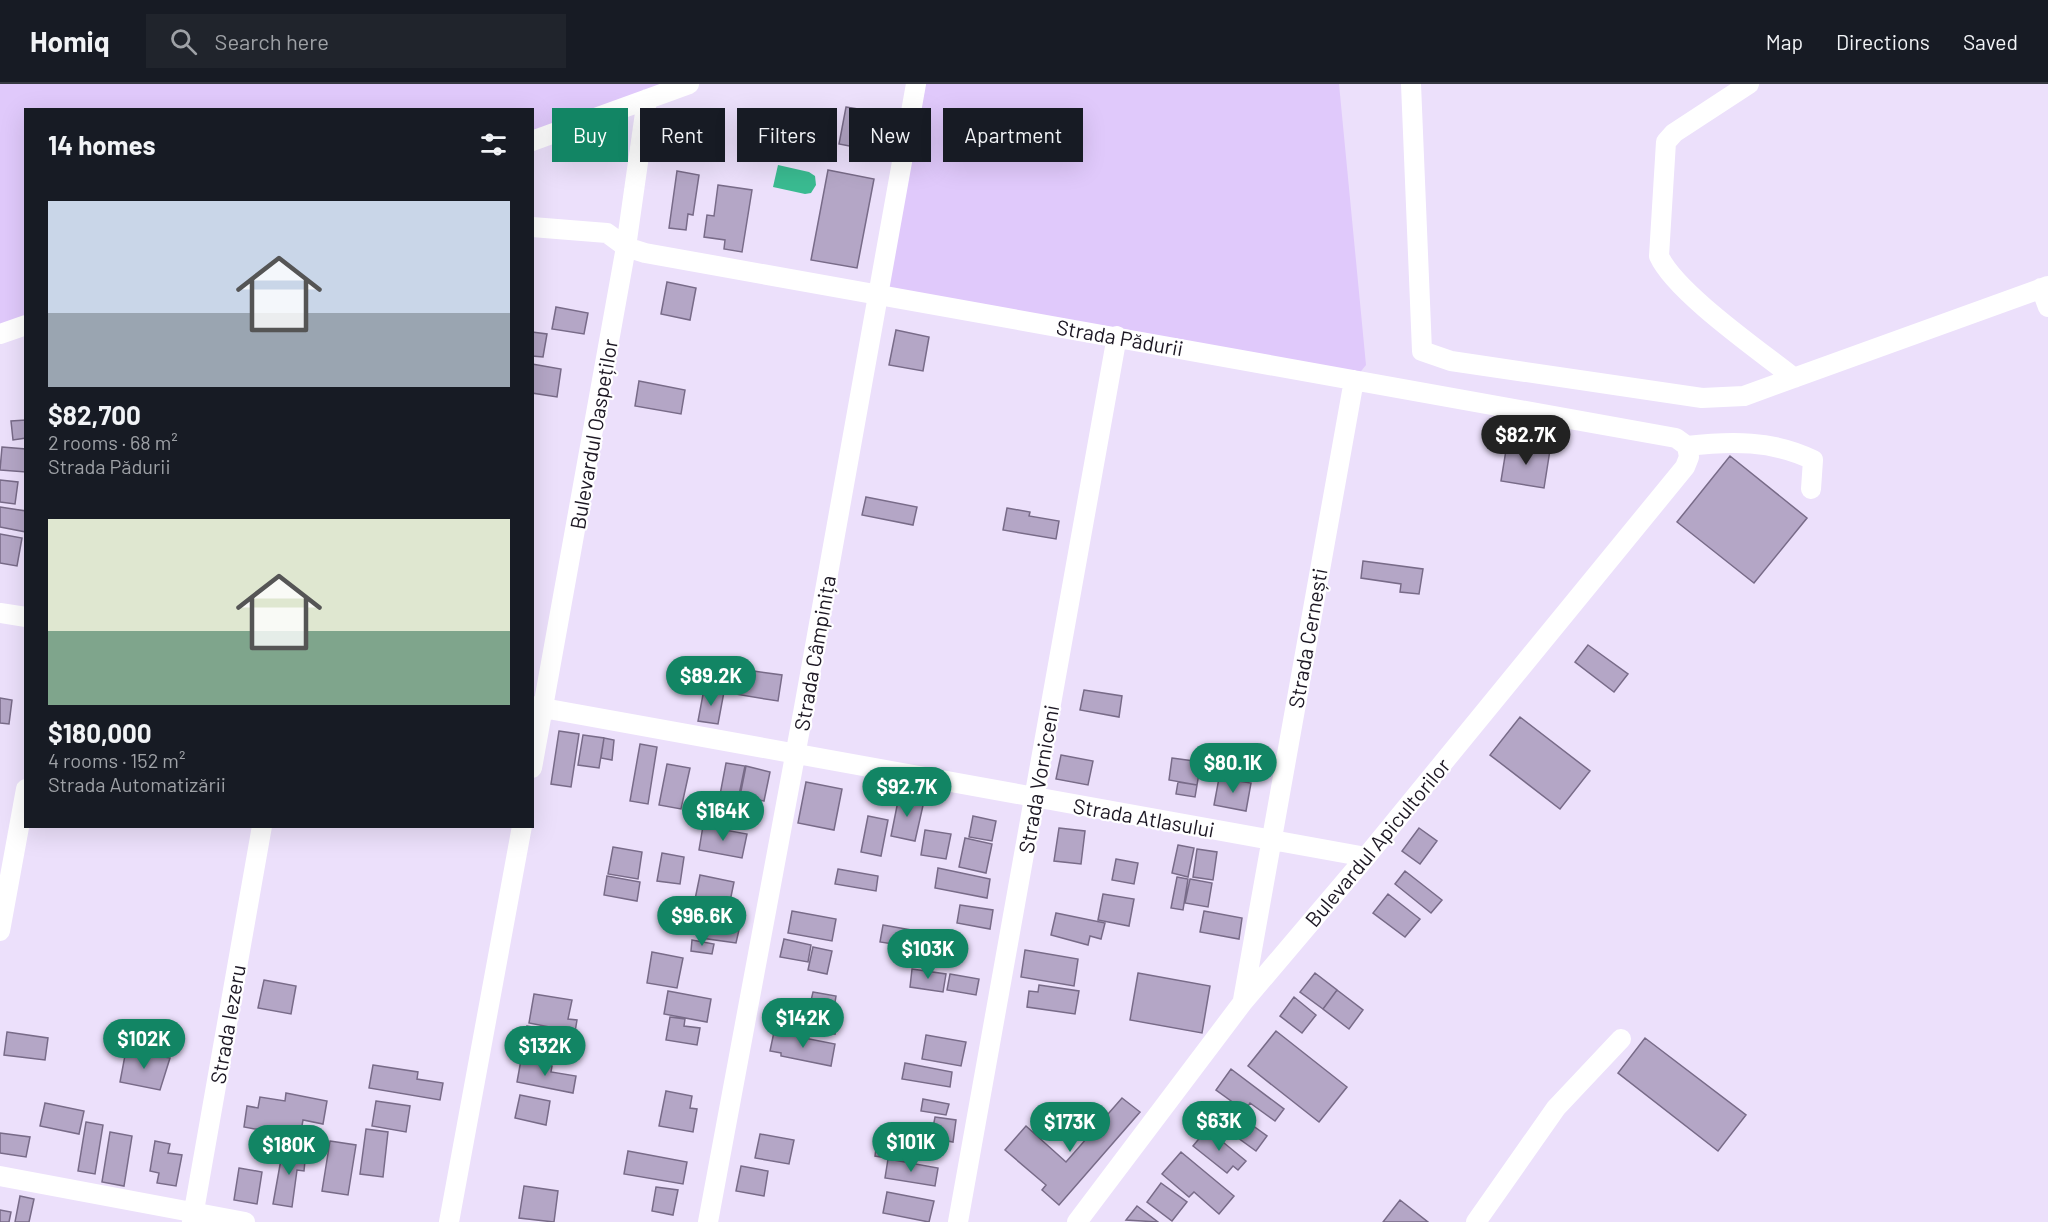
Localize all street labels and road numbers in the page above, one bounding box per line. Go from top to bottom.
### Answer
street label: Strada Pădurii [1054,314,1186,360]
street label: Bulevardul Oaspeților [564,337,622,531]
street label: Strada Cernești [1282,566,1332,710]
street label: Strada Câmpinița [788,573,840,733]
street label: Strada Vorniceni [1013,703,1063,855]
street label: Bulevardul Apicultorilor [1299,752,1455,931]
street label: Strada Atlasului [1071,792,1217,842]
street label: Strada Iezeru [204,962,250,1086]

